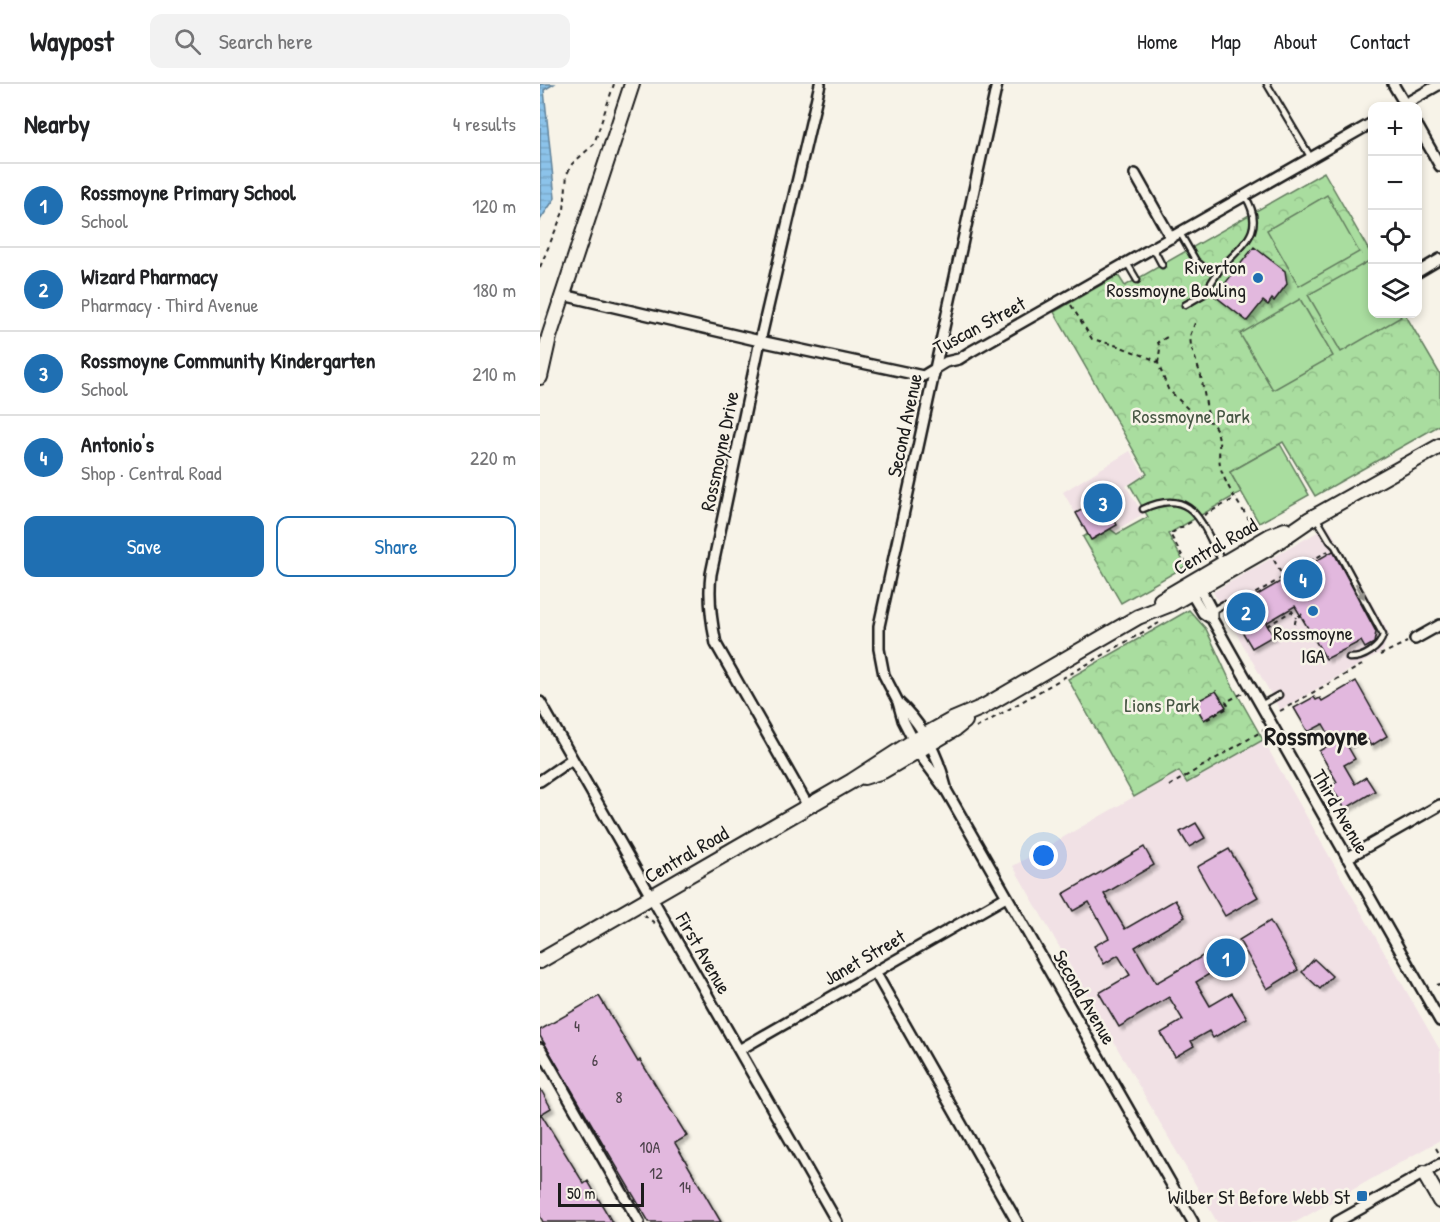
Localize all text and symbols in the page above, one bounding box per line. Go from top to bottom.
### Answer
search box [150,14,570,68]
text: Waypost [30,22,114,60]
icon: search [171,25,204,58]
text: Search here [219,26,313,56]
text: Home [1137,27,1178,56]
text: Map [1211,27,1241,56]
text: About [1274,27,1317,56]
text: Contact [1350,27,1410,56]
map controls [1368,102,1422,318]
button: + [1368,102,1422,156]
text: Nearby [24,106,90,141]
text: 4 results [453,110,516,137]
button: − [1368,156,1422,210]
text: Rossmoyne Primary School [81,177,296,207]
text: 1 [40,192,47,219]
text: 120 m [472,192,516,219]
text: School [81,207,128,234]
button: locate [1368,210,1422,264]
place label: Riverton Rossmoyne Bowling [1107,253,1246,303]
text: Wizard Pharmacy [81,261,218,291]
button: layers [1368,264,1422,318]
marker: Riverton Rossmoyne Bowling [1251,271,1265,285]
text: 2 [39,276,48,303]
text: 180 m [473,276,516,303]
street label: Tuscan Street [928,289,1031,361]
text: Pharmacy · Third Avenue [81,291,258,318]
text: Rossmoyne Community Kindergarten [81,345,375,375]
text: 3 [39,360,48,387]
text: 210 m [472,360,516,387]
street label: Second Avenue [880,371,928,479]
text: School [81,375,128,402]
street label: Rossmoyne Drive [693,389,745,513]
park label: Rossmoyne Park [1132,402,1250,429]
text: Antonio's [81,429,154,459]
text: 4 [40,444,47,471]
text: 220 m [470,444,516,471]
text: Shop · Central Road [81,459,221,486]
pin: 3 [1084,480,1122,526]
street label: Central Road [1168,511,1262,581]
button: Save [24,516,264,577]
button: Share [276,516,516,577]
pin: 4 [1284,556,1323,602]
one-way arrow [1355,583,1365,600]
pin: 2 [1226,590,1266,634]
marker: Rossmoyne IGA [1306,604,1320,618]
place label: Rossmoyne IGA [1273,619,1353,669]
park label: Lions Park [1125,691,1199,718]
district label: Rossmoyne [1264,718,1368,754]
street label: Third Avenue [1306,764,1376,858]
street label: Central Road [639,819,733,889]
your location [1029,841,1058,870]
street label: First Avenue [669,907,738,999]
street label: Janet Street [818,922,911,991]
pin: 1 [1206,936,1246,980]
street label: Second Avenue [1047,945,1123,1049]
house number: 4 [574,1015,580,1037]
house number: 6 [592,1049,598,1071]
house number: 8 [616,1086,623,1108]
house number: 10A [640,1136,661,1158]
house number: 12 [649,1162,663,1184]
house number: 14 [679,1176,691,1198]
scale bar [558,1180,644,1208]
text: 50 m [567,1182,596,1204]
place label: Wilber St Before Webb St [1168,1183,1351,1210]
marker: Wilber St Before Webb St [1355,1189,1369,1203]

